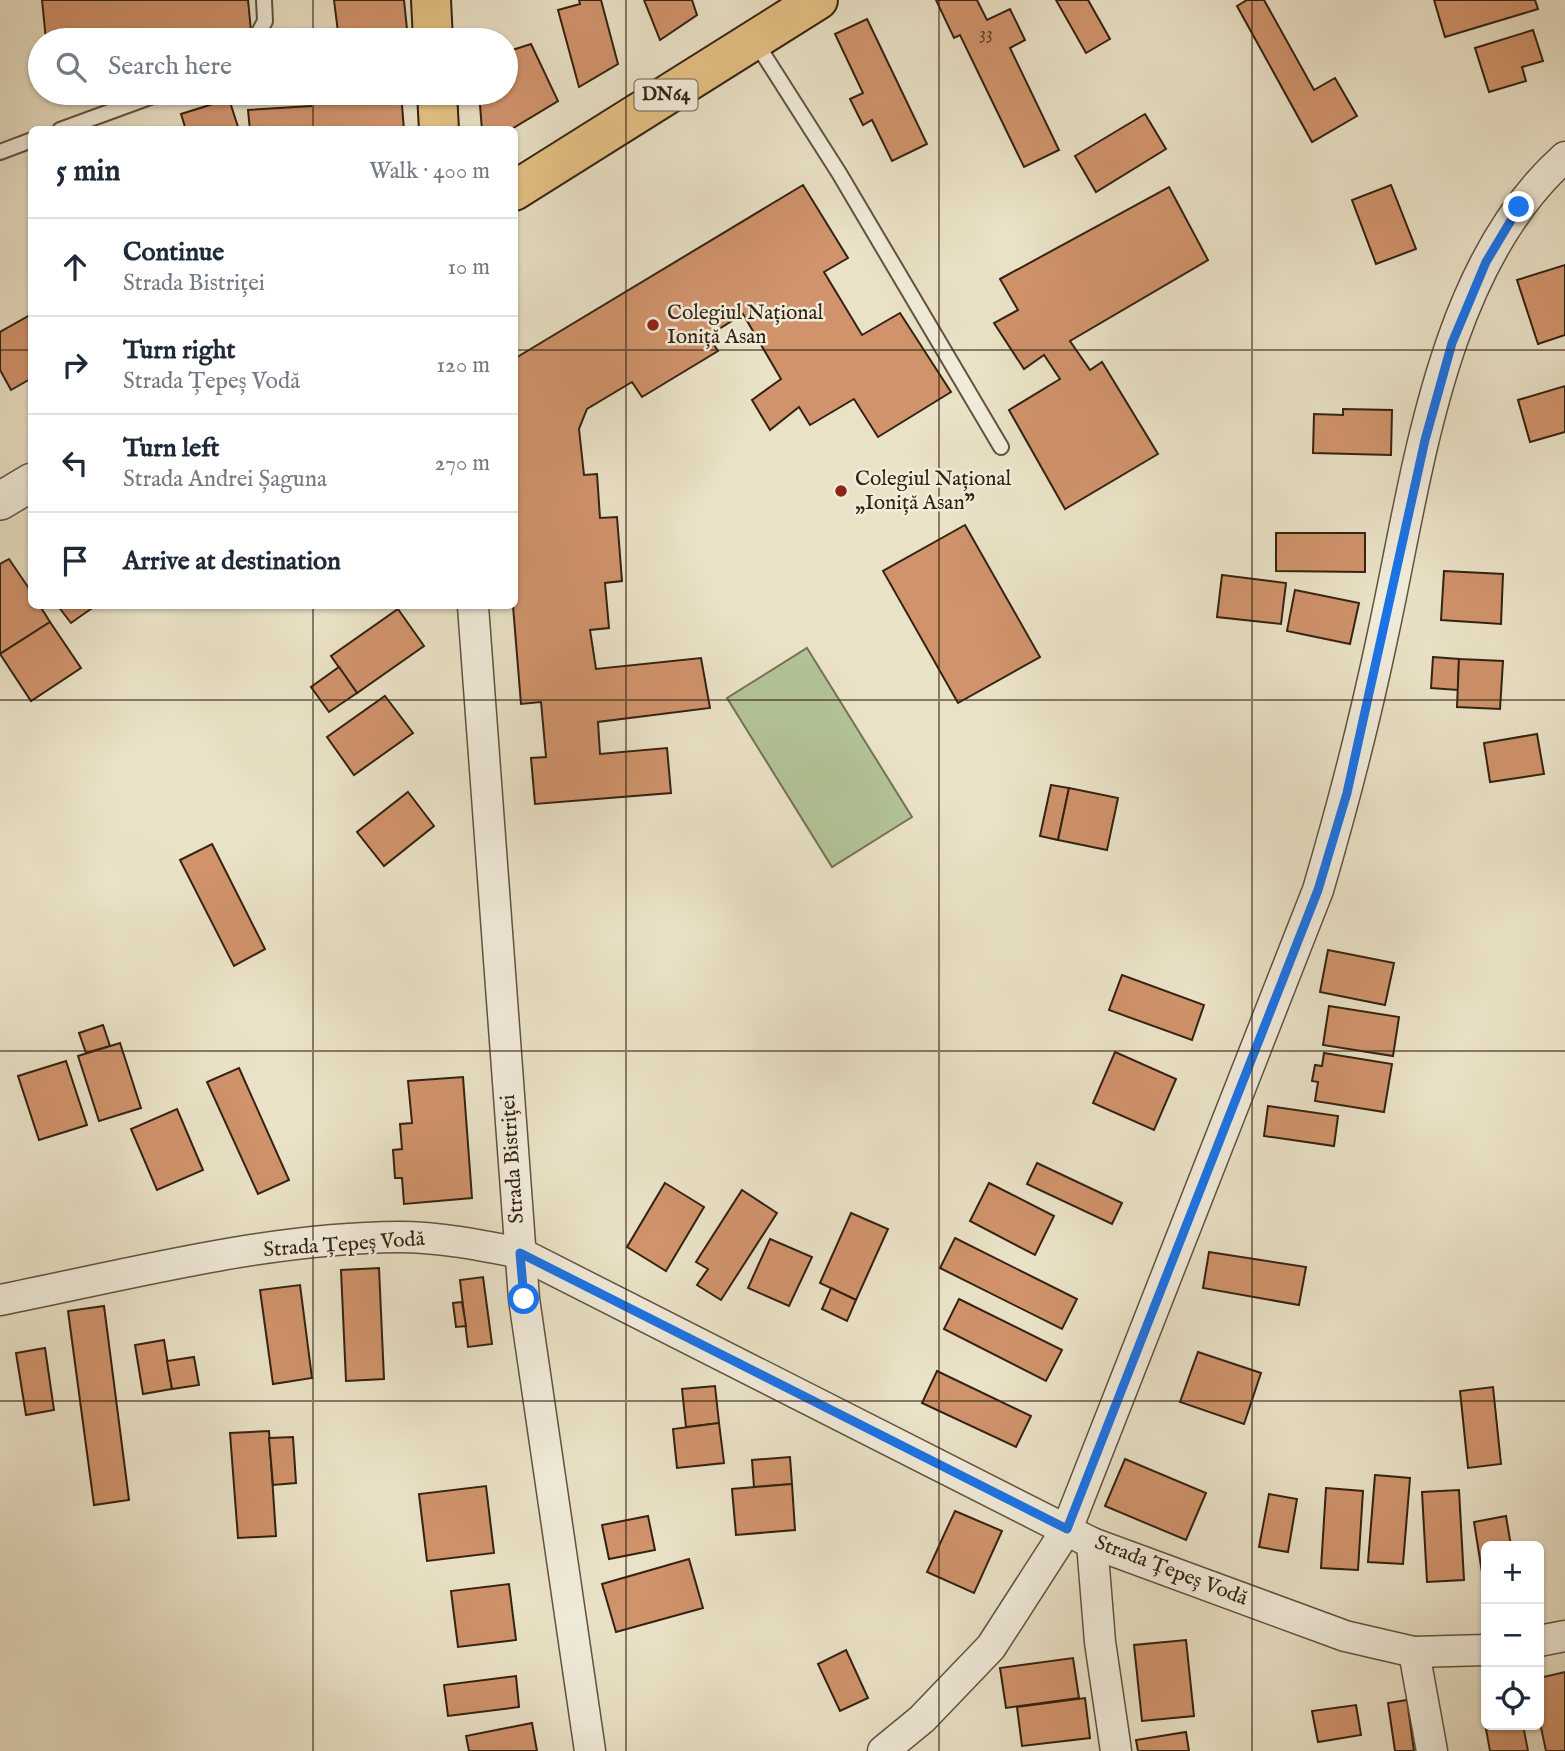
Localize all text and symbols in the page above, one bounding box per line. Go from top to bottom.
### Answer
house number: 33 [979,23,993,46]
search box [28,28,518,105]
icon: search [52,48,90,86]
text: Search here [108,50,232,83]
road number: DN64 [634,80,698,110]
text: 5 min [56,153,121,191]
text: Walk · 400 m [369,157,490,186]
route end [1503,191,1534,222]
text: Continue [123,236,224,269]
icon: ahead [56,248,94,286]
text: 10 m [447,253,490,282]
text: Strada Bistriței [123,269,265,298]
place label: Colegiul Național Ioniță Asan [667,300,824,351]
marker: Colegiul Național Ioniță Asan [645,317,661,333]
text: Turn right [123,334,236,367]
icon: right [56,346,94,384]
text: 120 m [437,351,490,380]
text: Strada Țepeș Vodă [123,367,300,396]
text: Turn left [123,432,220,465]
icon: left [56,444,94,482]
text: 270 m [435,449,490,478]
text: Strada Andrei Șaguna [123,465,327,494]
place label: Colegiul Național „Ioniță Asan” [855,466,1012,517]
marker: Colegiul Național „Ioniță Asan” [833,483,849,499]
icon: arrive [56,542,94,580]
text: Arrive at destination [123,545,341,578]
street label: Strada Bistriței [495,1093,531,1225]
street label: Strada Țepeș Vodă [262,1226,427,1264]
route start [508,1283,539,1314]
street label: Strada Țepeș Vodă [1091,1529,1252,1613]
map controls [1481,1541,1544,1730]
button: + [1481,1541,1544,1604]
button: − [1481,1604,1544,1667]
button: locate [1481,1667,1544,1730]

